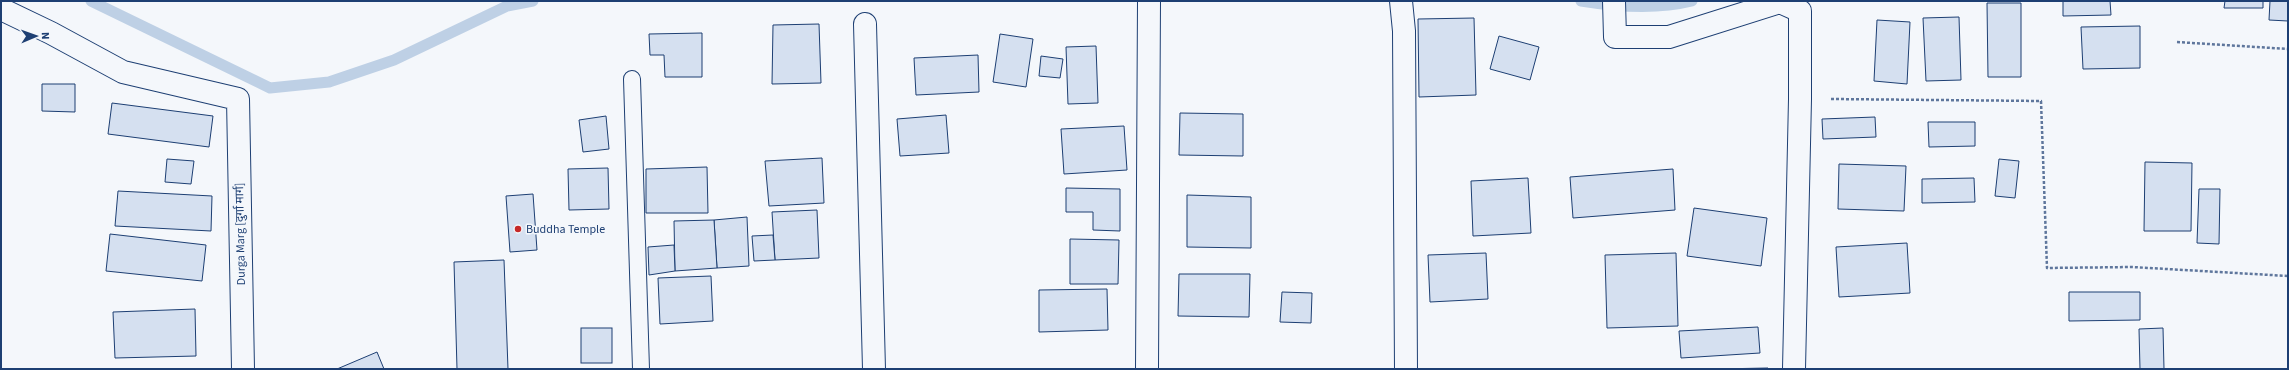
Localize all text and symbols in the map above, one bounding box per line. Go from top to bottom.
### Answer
north arrow [16,16,56,56]
text: N [38,32,53,40]
street label: Durga Marg [दुर्गा मार्ग] [231,183,250,285]
place label: Buddha Temple [526,221,605,238]
marker: Buddha Temple [513,224,523,234]

